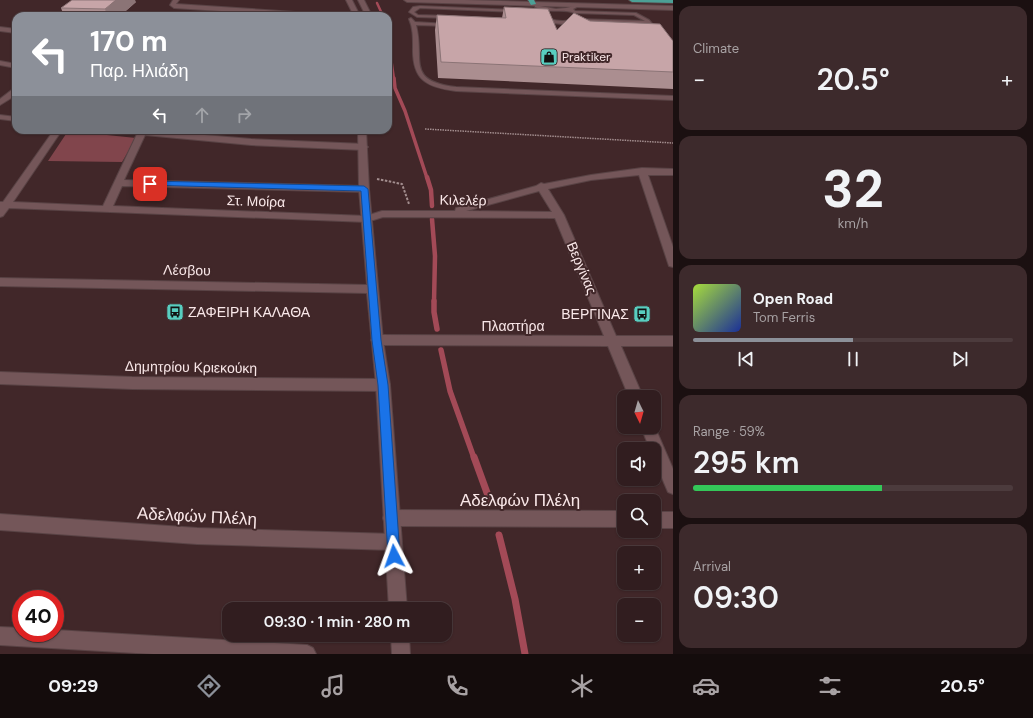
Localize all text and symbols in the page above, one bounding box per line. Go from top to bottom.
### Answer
text: 170 m [90,23,168,60]
icon: left [24,28,76,80]
text: Climate [693,40,739,57]
shop icon: Praktiker [539,47,559,67]
place label: Praktiker [562,49,611,65]
text: Παρ. Ηλιάδη [90,59,188,83]
text: 20.5° [816,60,890,99]
text: − [693,65,705,94]
text: + [1001,65,1013,94]
icon: left [149,104,171,126]
icon: ahead [191,104,213,126]
icon: right [233,104,255,126]
text: 32 [822,155,884,223]
pin [133,167,167,201]
icon: arrive [139,173,161,195]
street label: Στ. Μοίρα [226,191,286,211]
street label: Κιλελέρ [439,191,487,209]
text: km/h [838,215,868,232]
street label: Βεργίνας [563,239,601,297]
street label: Λέσβου [163,261,211,279]
text: Open Road [753,289,833,309]
bus stop icon: ΖΑΦΕΙΡΗ ΚΑΛΑΘΑ [165,302,185,322]
place label: ΖΑΦΕΙΡΗ ΚΑΛΑΘΑ [188,303,311,321]
bus stop icon: ΒΕΡΓΙΝΑΣ [632,304,652,324]
place label: ΒΕΡΓΙΝΑΣ [561,305,629,323]
text: Tom Ferris [753,309,815,326]
street label: Πλαστήρα [481,317,545,335]
icon: previous [735,348,757,370]
icon: pause [842,348,864,370]
icon: next [949,348,971,370]
street label: Δημητρίου Κριεκούκη [125,357,257,377]
north arrow [617,390,661,434]
map controls [617,390,661,642]
text: Range · 59% [693,423,765,440]
button: sound [617,442,661,486]
text: 295 km [693,443,799,482]
street label: Αδελφών Πλέλη [460,489,580,511]
button: search [617,494,661,538]
street label: Αδελφών Πλέλη [136,502,258,530]
position arrow [373,535,415,577]
button: + [617,546,661,590]
text: Arrival [693,558,731,575]
text: 09:30 [693,578,779,617]
speed limit sign: 40 [12,590,64,642]
button: − [617,598,661,642]
text: 09:30 · 1 min · 280 m [264,612,410,632]
icon: directions [195,672,223,700]
icon: music [319,672,347,700]
icon: phone [443,672,471,700]
icon: climate [568,672,596,700]
icon: car [692,672,720,700]
icon: filters [816,672,844,700]
text: 09:29 [48,674,99,698]
text: 20.5° [940,674,985,698]

